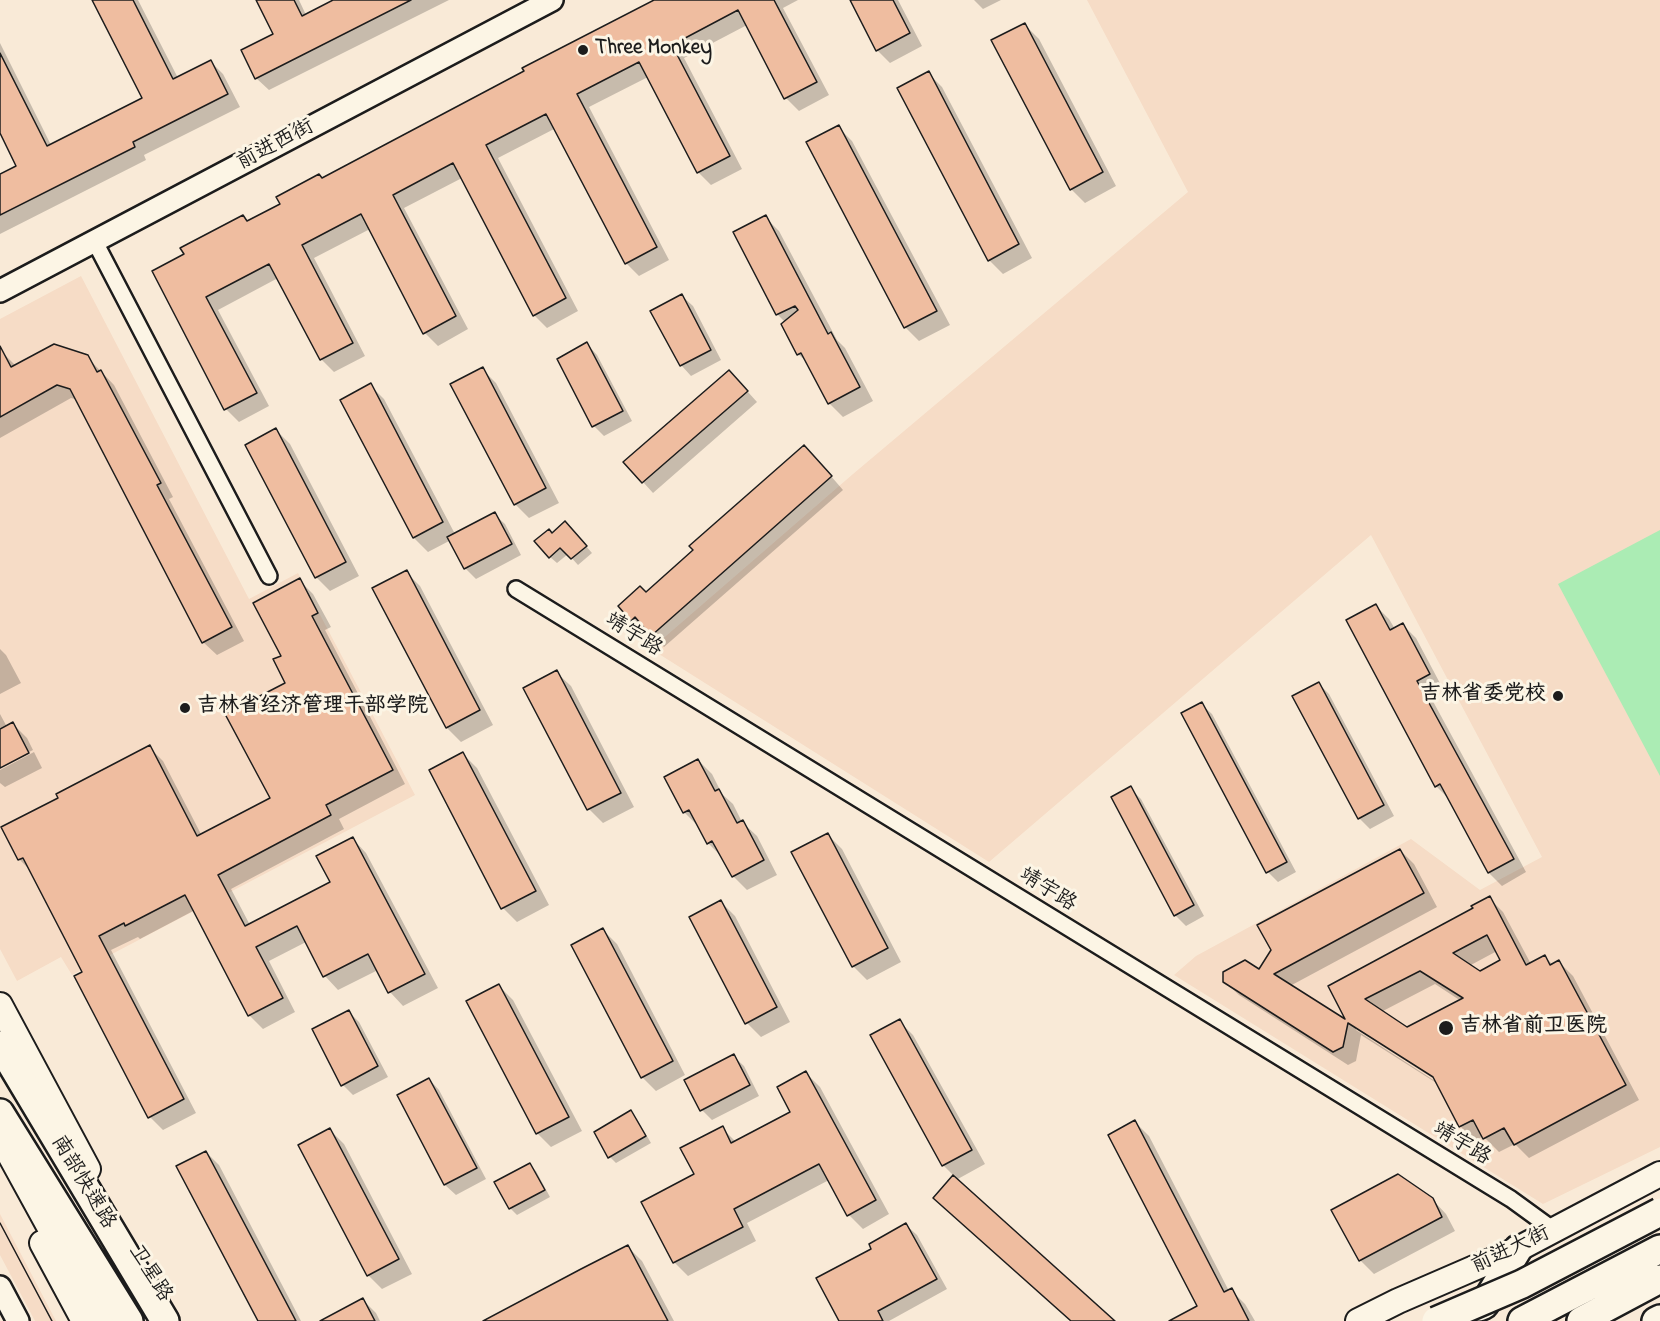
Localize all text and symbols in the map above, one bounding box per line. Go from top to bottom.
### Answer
place label: Three Monkey [595,37,712,63]
marker: Three Monkey [576,43,590,57]
street label: 前进西街 [233,115,319,177]
street label: 靖宇路 [600,609,666,663]
place label: 吉林省委党校 [1420,683,1546,709]
marker: 吉林省委党校 [1551,689,1565,703]
place label: 吉林省经济管理干部学院 [197,695,428,721]
marker: 吉林省经济管理干部学院 [178,701,192,715]
street label: 靖宇路 [1014,864,1080,918]
place label: 吉林省前卫医院 [1460,1015,1607,1041]
marker: 吉林省前卫医院 [1437,1019,1455,1037]
street label: 靖宇路 [1428,1118,1494,1172]
street label: 南部快速路 [44,1132,120,1234]
street label: 前进大街 [1468,1222,1554,1280]
street label: 卫星路 [122,1241,176,1307]

